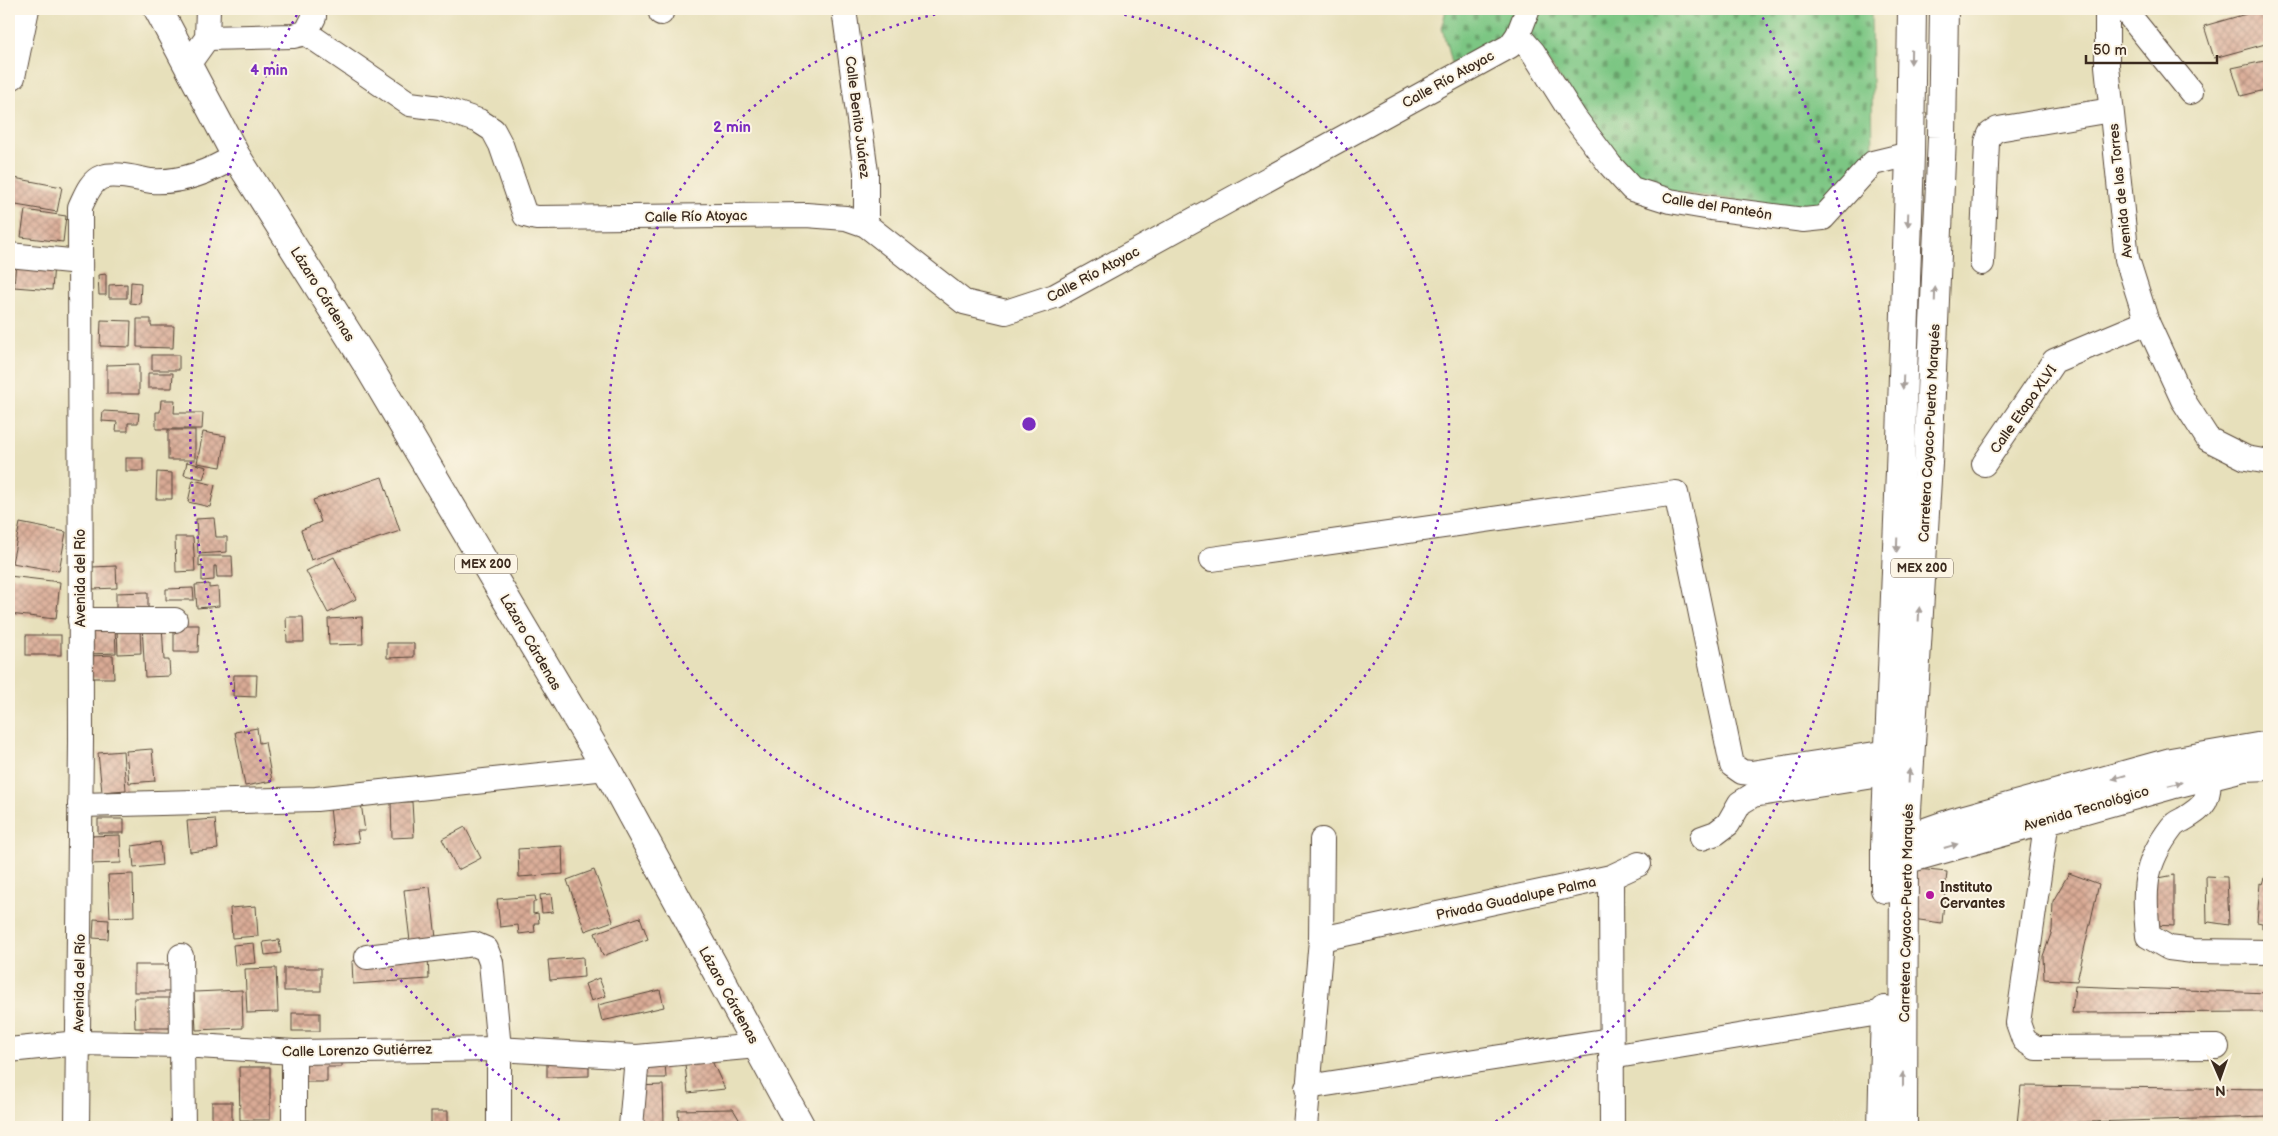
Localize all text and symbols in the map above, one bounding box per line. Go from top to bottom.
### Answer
scale bar [2086,32,2217,64]
text: 50 m [2093,41,2127,60]
street label: Calle Río Atoyac [1399,47,1497,112]
one-way arrow [1907,50,1915,66]
street label: Calle Benito Juárez [842,55,873,179]
text: 4 min [250,61,288,80]
text: 2 min [713,118,751,137]
street label: Avenida de las Torres [2105,123,2136,259]
street label: Calle del Panteón [1661,189,1773,224]
street label: Calle Río Atoyac [645,207,747,226]
one-way arrow [1903,212,1911,228]
street label: Calle Río Atoyac [1044,243,1143,306]
street label: Lázaro Cárdenas [287,244,358,345]
one-way arrow [1931,286,1939,302]
street label: Carretera Cayaco-Puerto Marqués [1915,323,1944,543]
street label: Calle Etapa XLVI [1987,362,2060,457]
one-way arrow [1898,375,1906,391]
centre of rings [1020,415,1038,433]
street label: Avenida del Río [72,529,89,627]
one-way arrow [1892,537,1900,553]
road number: MEX 200 [455,554,517,574]
road number: MEX 200 [1891,558,1953,578]
street label: Lázaro Cárdenas [496,591,565,693]
one-way arrow [1916,606,1924,622]
one-way arrow [1906,768,1914,784]
one-way arrow [2112,773,2127,781]
one-way arrow [2167,780,2182,788]
street label: Avenida Tecnológico [2021,782,2151,835]
street label: Carretera Cayaco-Puerto Marqués [1896,803,1917,1023]
one-way arrow [1943,842,1958,850]
street label: Privada Guadalupe Palma [1435,873,1598,924]
place label: Instituto Cervantes [1940,879,2005,912]
marker: Instituto Cervantes [1924,889,1936,901]
street label: Avenida del Río [70,934,89,1032]
street label: Lázaro Cárdenas [695,944,762,1047]
street label: Calle Lorenzo Gutiérrez [282,1041,432,1060]
north arrow [2196,1054,2246,1104]
one-way arrow [1899,1070,1907,1086]
text: N [2215,1082,2226,1099]

